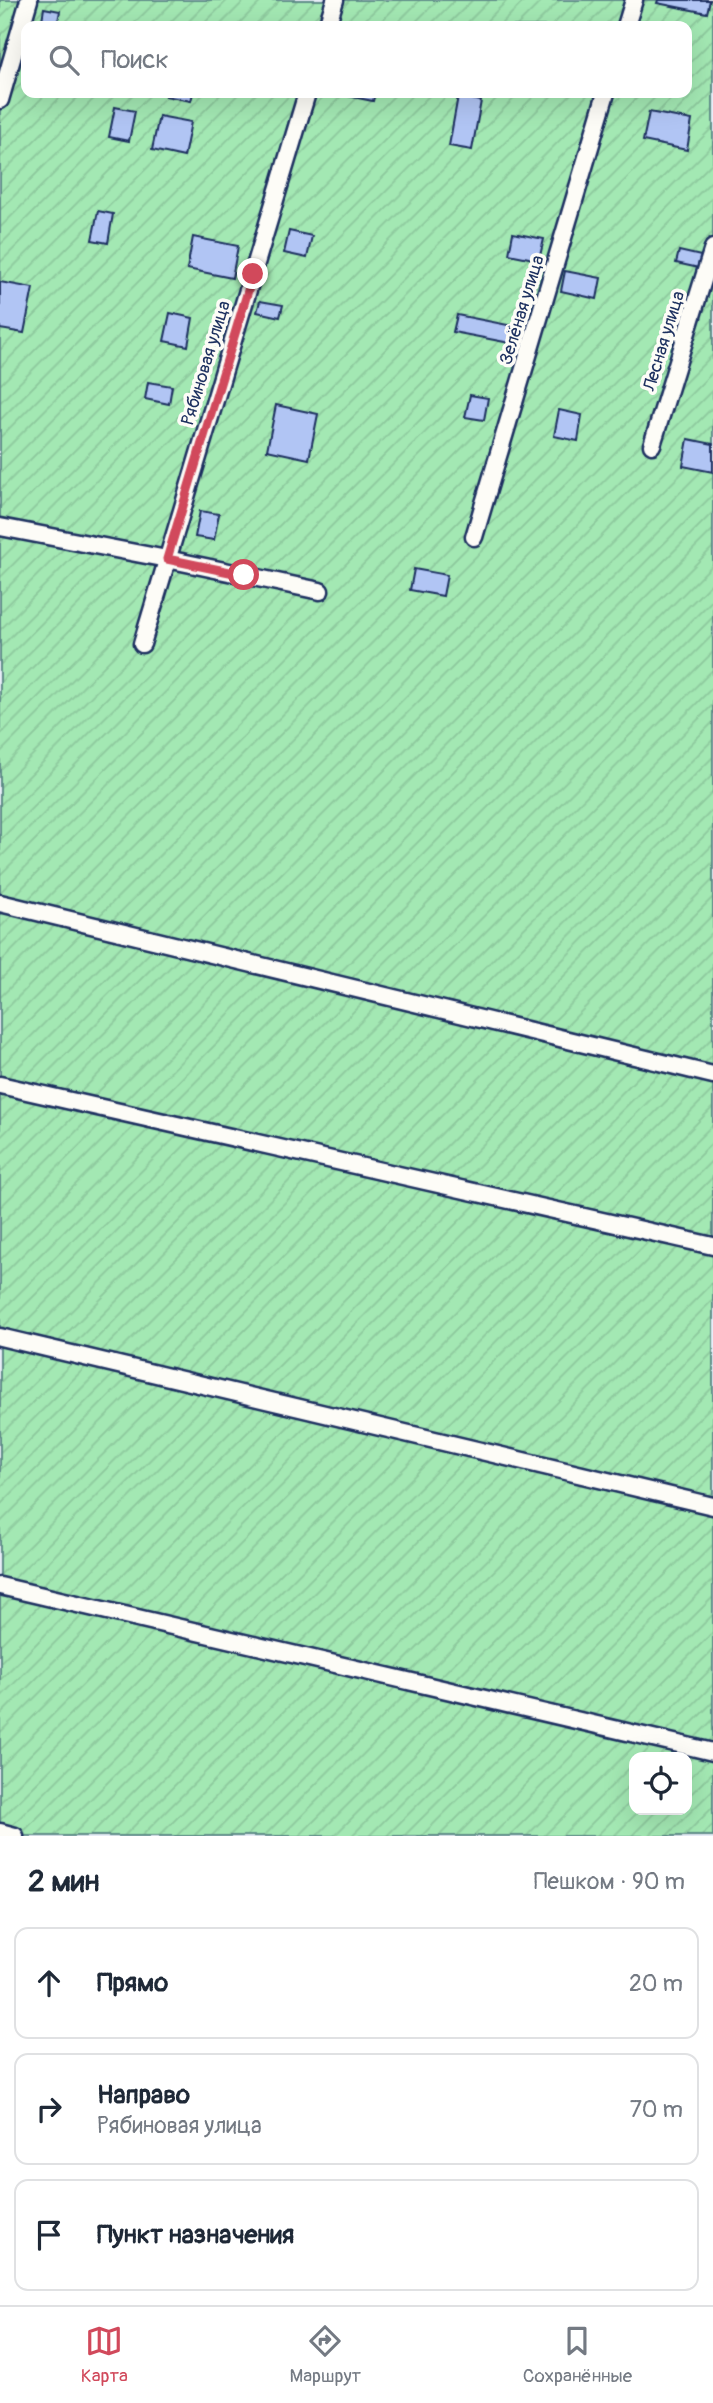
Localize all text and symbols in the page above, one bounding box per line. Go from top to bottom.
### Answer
search box [21,21,692,98]
icon: search [45,41,83,79]
text: Поиск [101,44,169,76]
street label: Зелёная улица [494,252,550,368]
route end [237,258,268,289]
street label: Лесная улица [638,288,690,395]
street label: Рябиновая улица [176,298,236,428]
route start [228,559,259,590]
map controls [629,1752,692,1815]
button: locate [629,1752,692,1815]
text: 2 мин [28,1863,99,1900]
text: Пешком · 90 m [534,1867,685,1896]
icon: ahead [30,1964,68,2002]
text: Прямо [97,1967,168,1999]
text: 20 m [629,1969,683,1998]
text: Направо [97,2079,190,2111]
icon: right [30,2090,68,2128]
text: 70 m [630,2095,683,2124]
text: Рябиновая улица [97,2111,262,2140]
icon: arrive [30,2216,68,2254]
text: Пункт назначения [97,2219,294,2251]
tab: Карта [81,2322,128,2388]
tab: Маршрут [290,2322,361,2388]
tab: Сохранённые [523,2322,632,2388]

